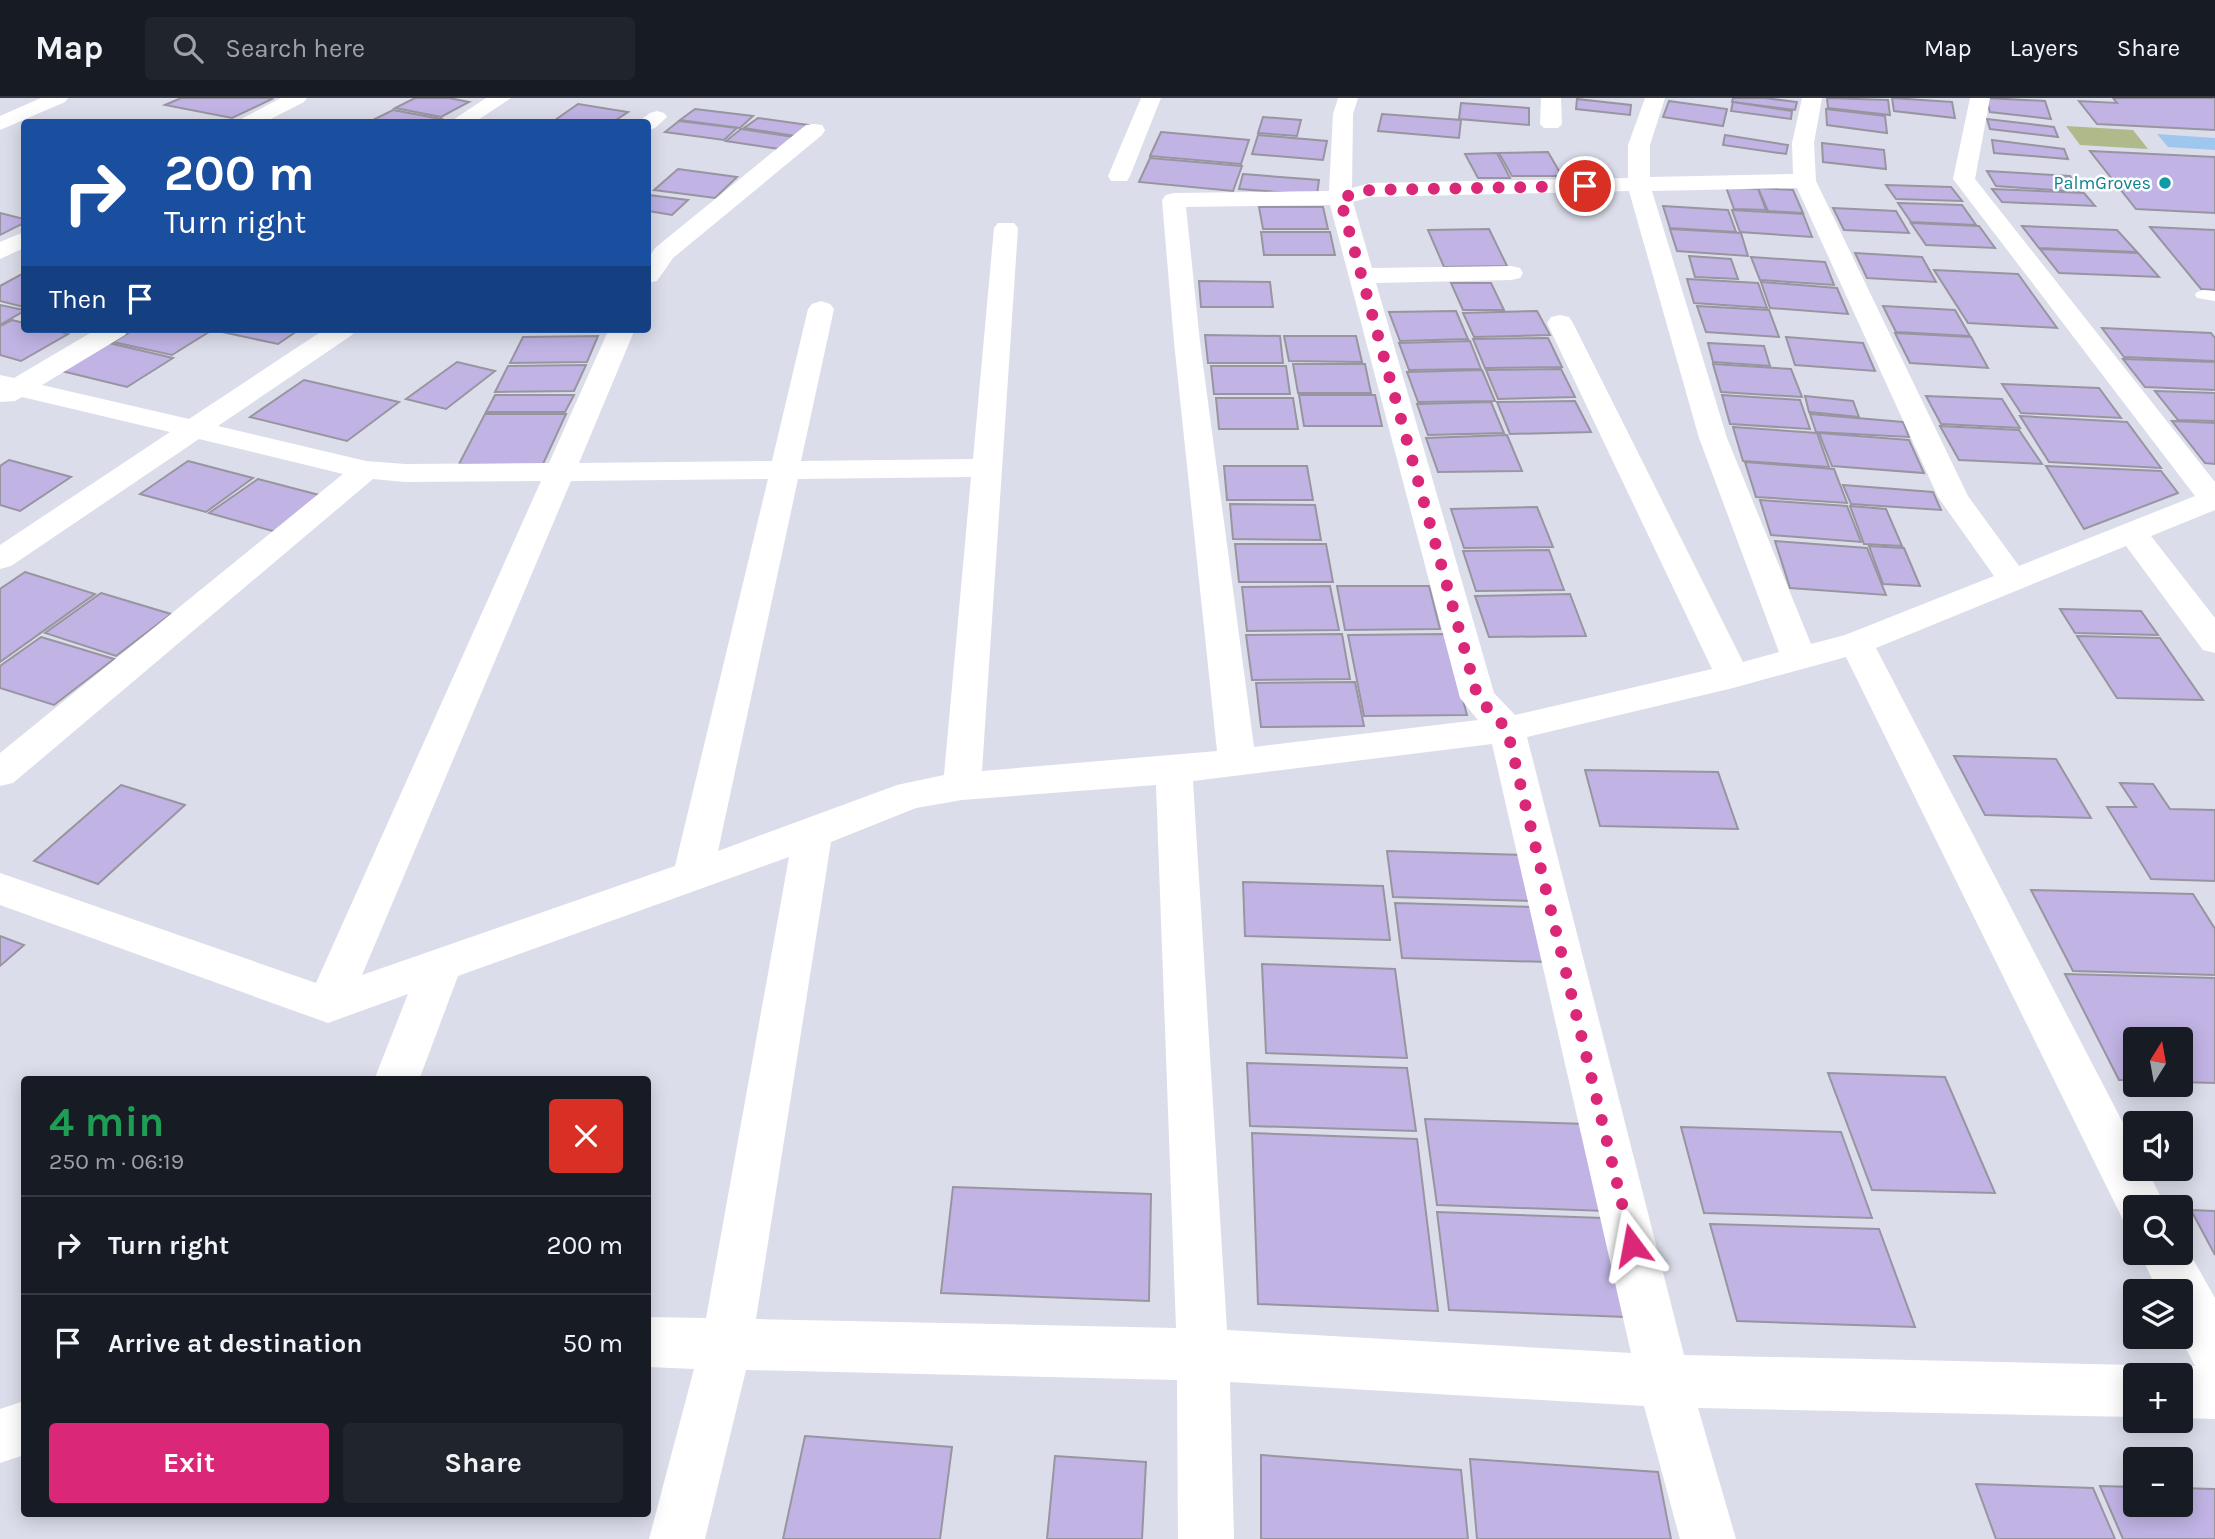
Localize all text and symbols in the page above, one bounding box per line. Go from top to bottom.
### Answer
search box [145,17,635,80]
text: Map [35,29,103,67]
icon: search [169,29,207,67]
text: Search here [225,33,365,64]
text: Map [1924,34,1972,62]
text: Layers [2010,34,2079,62]
text: Share [2117,34,2180,62]
text: 200 m [164,145,315,202]
icon: right [49,147,140,238]
pin [1555,156,1615,216]
icon: arrive [1566,167,1604,205]
place label: PalmGroves [2054,172,2151,194]
marker: PalmGroves [2157,175,2173,191]
text: Turn right [164,204,306,241]
icon: arrive [121,280,159,318]
text: Then [49,284,107,315]
north arrow [2123,1027,2193,1097]
map controls [2123,1027,2193,1517]
text: 4 min [49,1097,164,1147]
button: close [549,1099,623,1173]
button: sound [2123,1111,2193,1181]
text: 250 m · 06:19 [49,1148,184,1175]
button: search [2123,1195,2193,1265]
position arrow [1595,1208,1669,1282]
icon: right [49,1226,87,1264]
text: Turn right [108,1230,229,1261]
text: 200 m [547,1230,623,1261]
button: layers [2123,1279,2193,1349]
icon: arrive [49,1324,87,1362]
text: Arrive at destination [108,1328,362,1359]
text: 50 m [562,1328,623,1359]
button: + [2123,1363,2193,1433]
button: Exit [49,1423,329,1503]
button: Share [343,1423,623,1503]
button: − [2123,1447,2193,1517]

